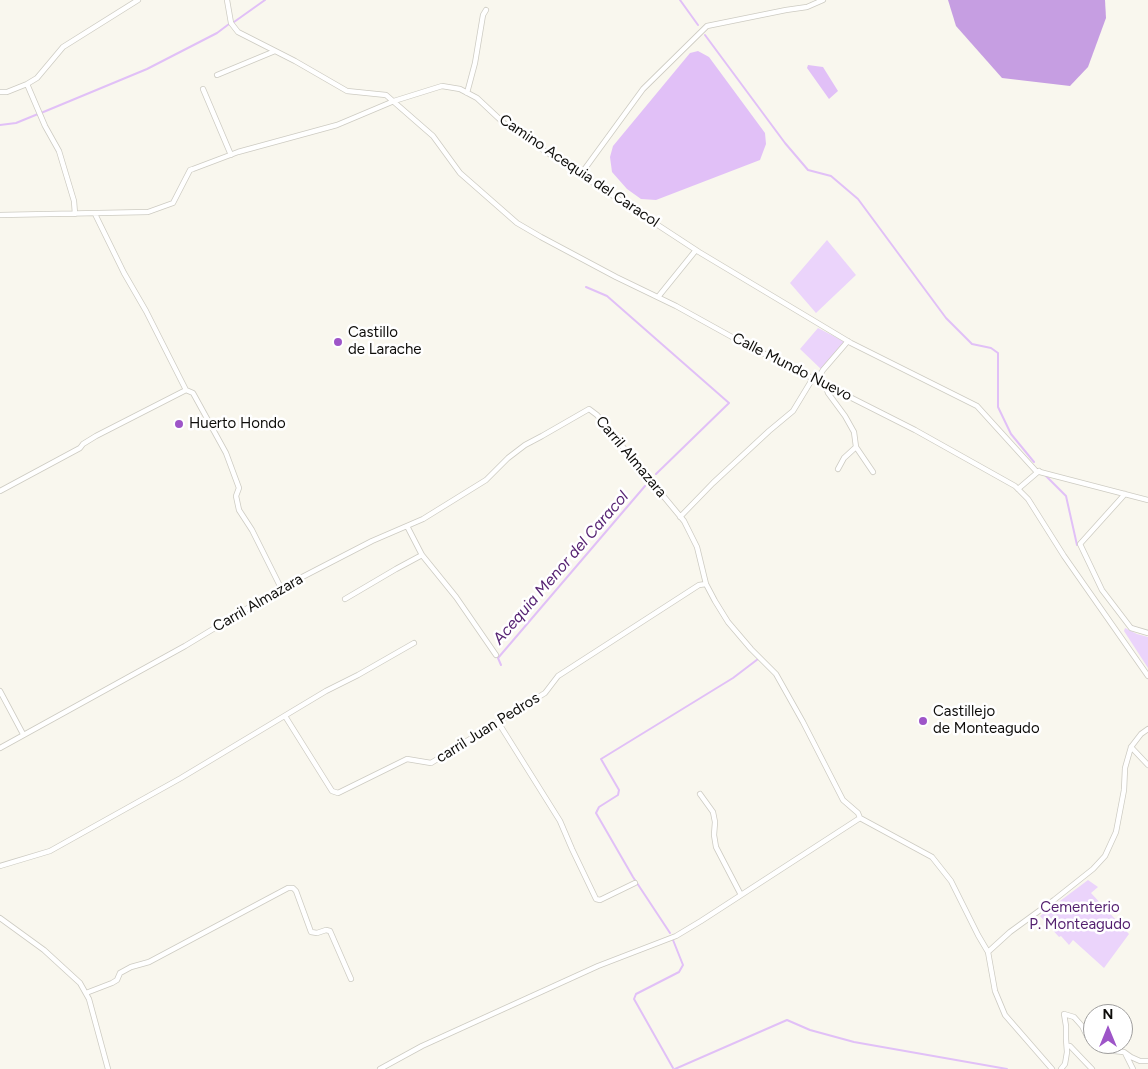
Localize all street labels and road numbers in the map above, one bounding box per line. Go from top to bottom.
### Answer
street label: Camino Acequia del Caracol [496,111,662,231]
street label: Calle Mundo Nuevo [729,329,855,405]
street label: Carril Almazara [592,413,670,501]
street label: Carril Almazara [210,570,306,636]
street label: carril Juan Pedros [433,689,543,767]

